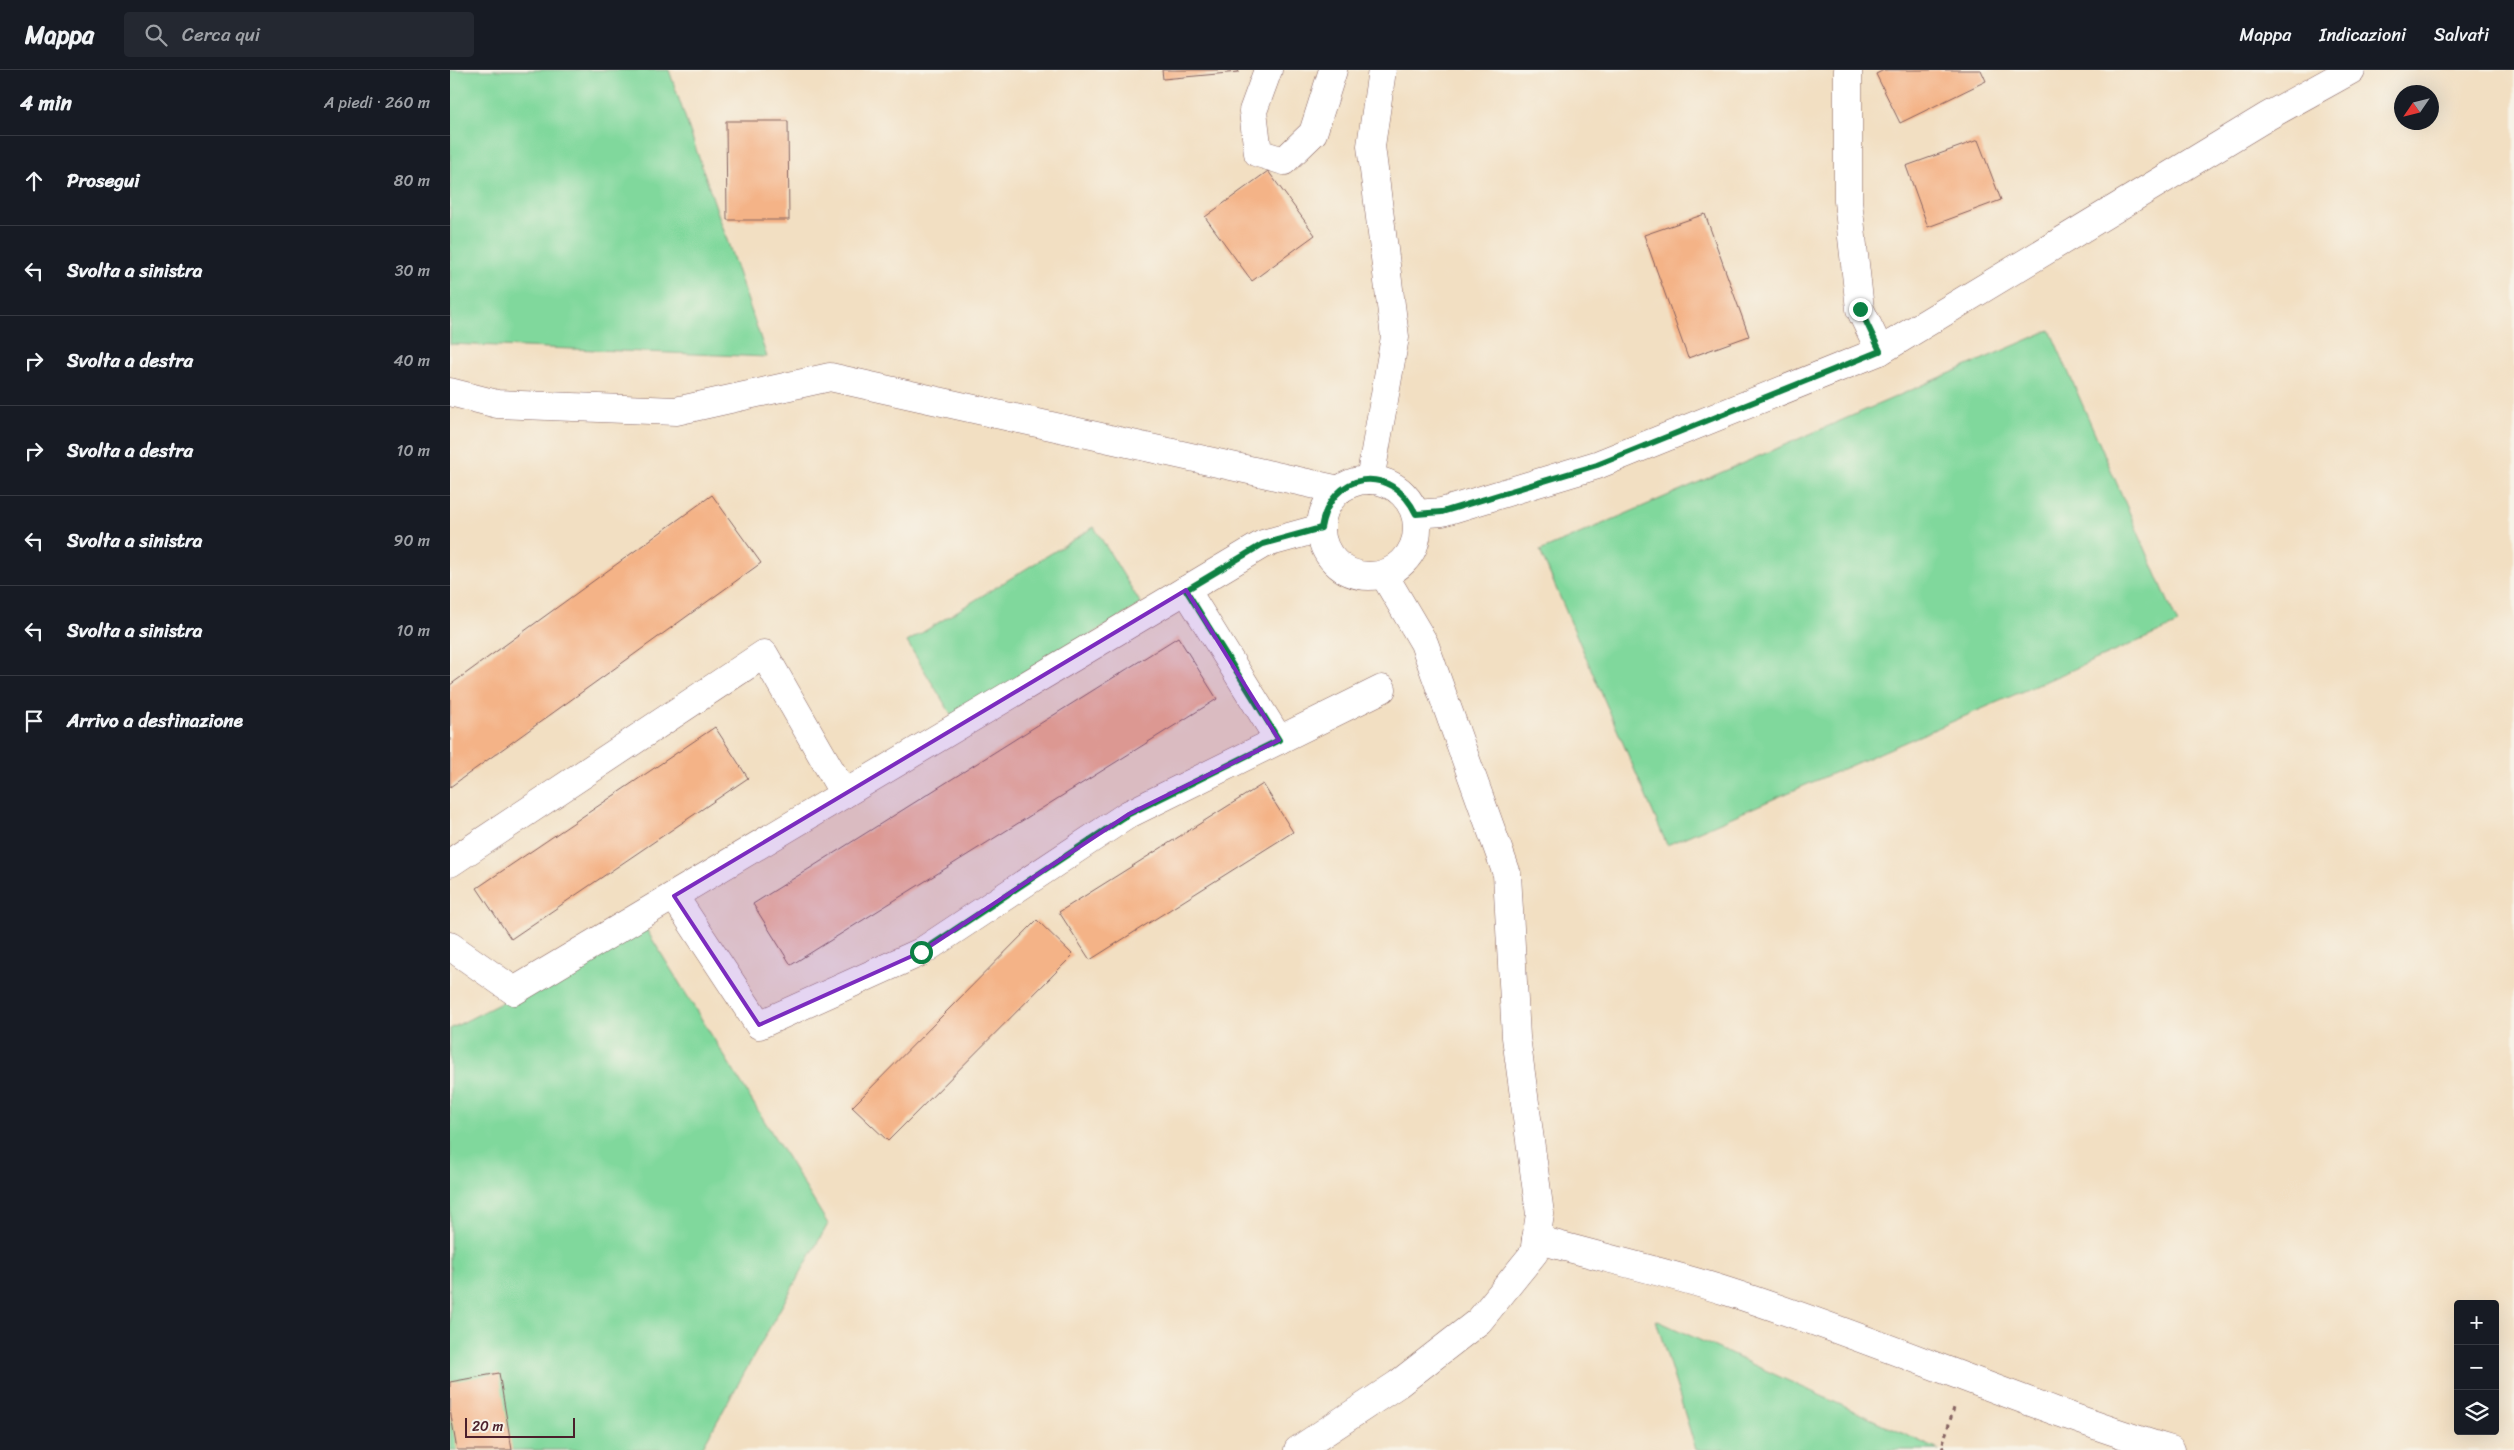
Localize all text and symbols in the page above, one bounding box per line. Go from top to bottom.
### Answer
search box [124,12,474,57]
text: Mappa [25,14,94,56]
text: Cerca qui [182,18,260,51]
text: Mappa [2239,19,2291,51]
text: Indicazioni [2319,19,2406,51]
text: Salvati [2434,19,2489,51]
icon: search [142,21,170,49]
text: 4 min [20,84,72,122]
north arrow [2394,85,2439,130]
text: A piedi · 260 m [324,88,430,117]
text: Prosegui [67,164,140,197]
text: 80 m [394,166,430,195]
icon: ahead [20,167,48,195]
text: Svolta a sinistra [67,254,202,287]
text: 30 m [395,256,430,285]
icon: left [20,257,48,285]
route end [1849,298,1872,321]
text: Svolta a destra [67,344,193,377]
text: 40 m [393,346,430,375]
icon: right [20,347,48,375]
text: Svolta a destra [67,434,193,467]
text: 10 m [397,436,430,465]
icon: right [20,437,48,465]
text: Svolta a sinistra [67,524,202,557]
text: 90 m [394,526,430,555]
icon: left [20,527,48,555]
text: Svolta a sinistra [67,614,202,647]
text: 10 m [397,616,430,645]
icon: left [20,617,48,645]
text: Arrivo a destinazione [67,704,243,737]
icon: arrive [20,707,48,735]
route start [910,941,933,964]
map controls [2454,1300,2499,1435]
button: + [2454,1300,2499,1345]
button: − [2454,1345,2499,1390]
button: layers [2454,1390,2499,1435]
text: 20 m [472,1414,503,1439]
scale bar [465,1415,575,1438]

